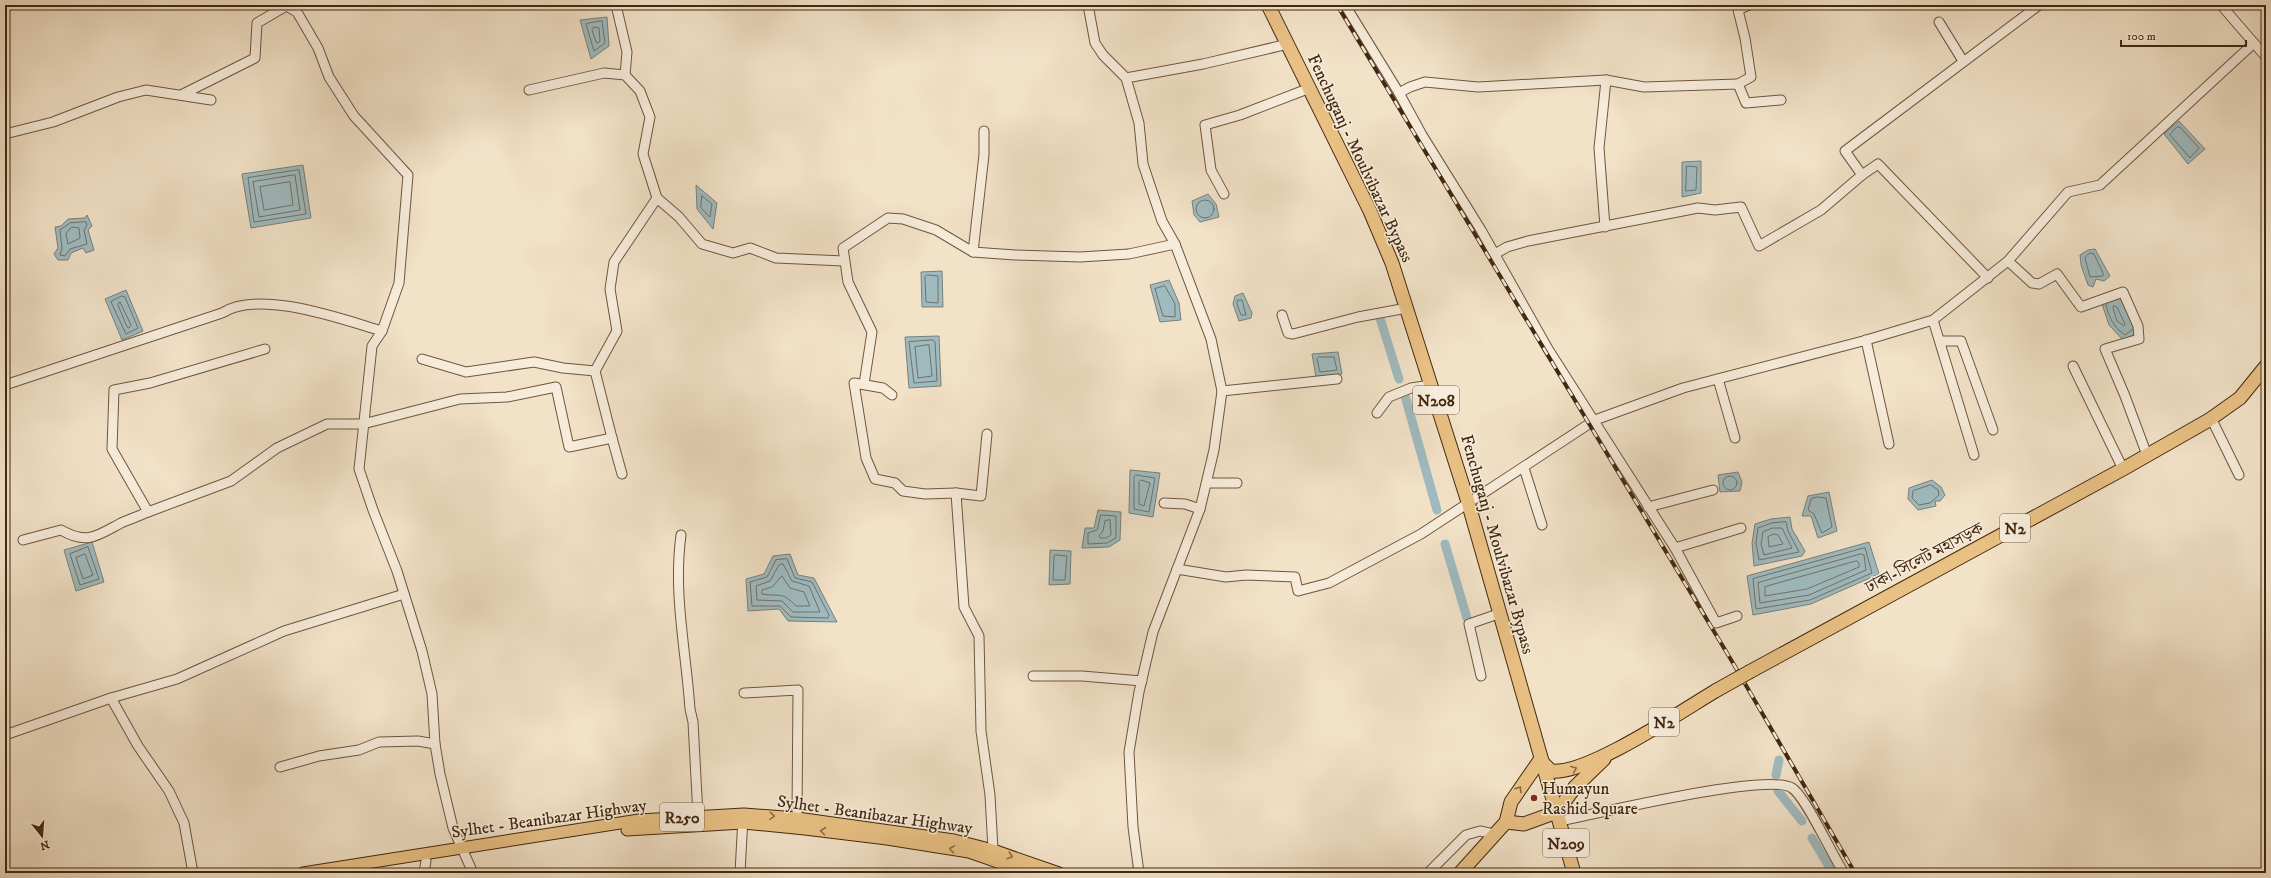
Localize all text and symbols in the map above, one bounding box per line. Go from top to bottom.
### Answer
scale bar [2121,22,2246,48]
text: 100 m [2127,29,2156,44]
street label: Fenchuganj - Moulvibazar Bypass [1302,51,1418,266]
road number: N208 [1413,386,1459,414]
street label: Fenchuganj - Moulvibazar Bypass [1455,432,1539,657]
road number: N2 [2000,514,2030,542]
street label: ঢাকা-সিলেট মহাসড়ক [1861,517,1988,599]
road number: N2 [1649,708,1679,736]
one-way arrow [1570,765,1577,773]
place label: Humayun Rashid Square [1542,778,1638,820]
one-way arrow [1515,787,1522,794]
street label: Sylhet - Beanibazar Highway [776,790,975,840]
marker: Humayun Rashid Square [1529,793,1539,803]
street label: Sylhet - Beanibazar Highway [450,794,649,844]
road number: R250 [660,803,704,831]
one-way arrow [769,811,775,820]
north arrow [22,816,62,856]
one-way arrow [820,827,826,836]
road number: N209 [1543,829,1589,857]
text: N [38,837,51,853]
one-way arrow [949,846,955,854]
one-way arrow [1006,851,1013,860]

